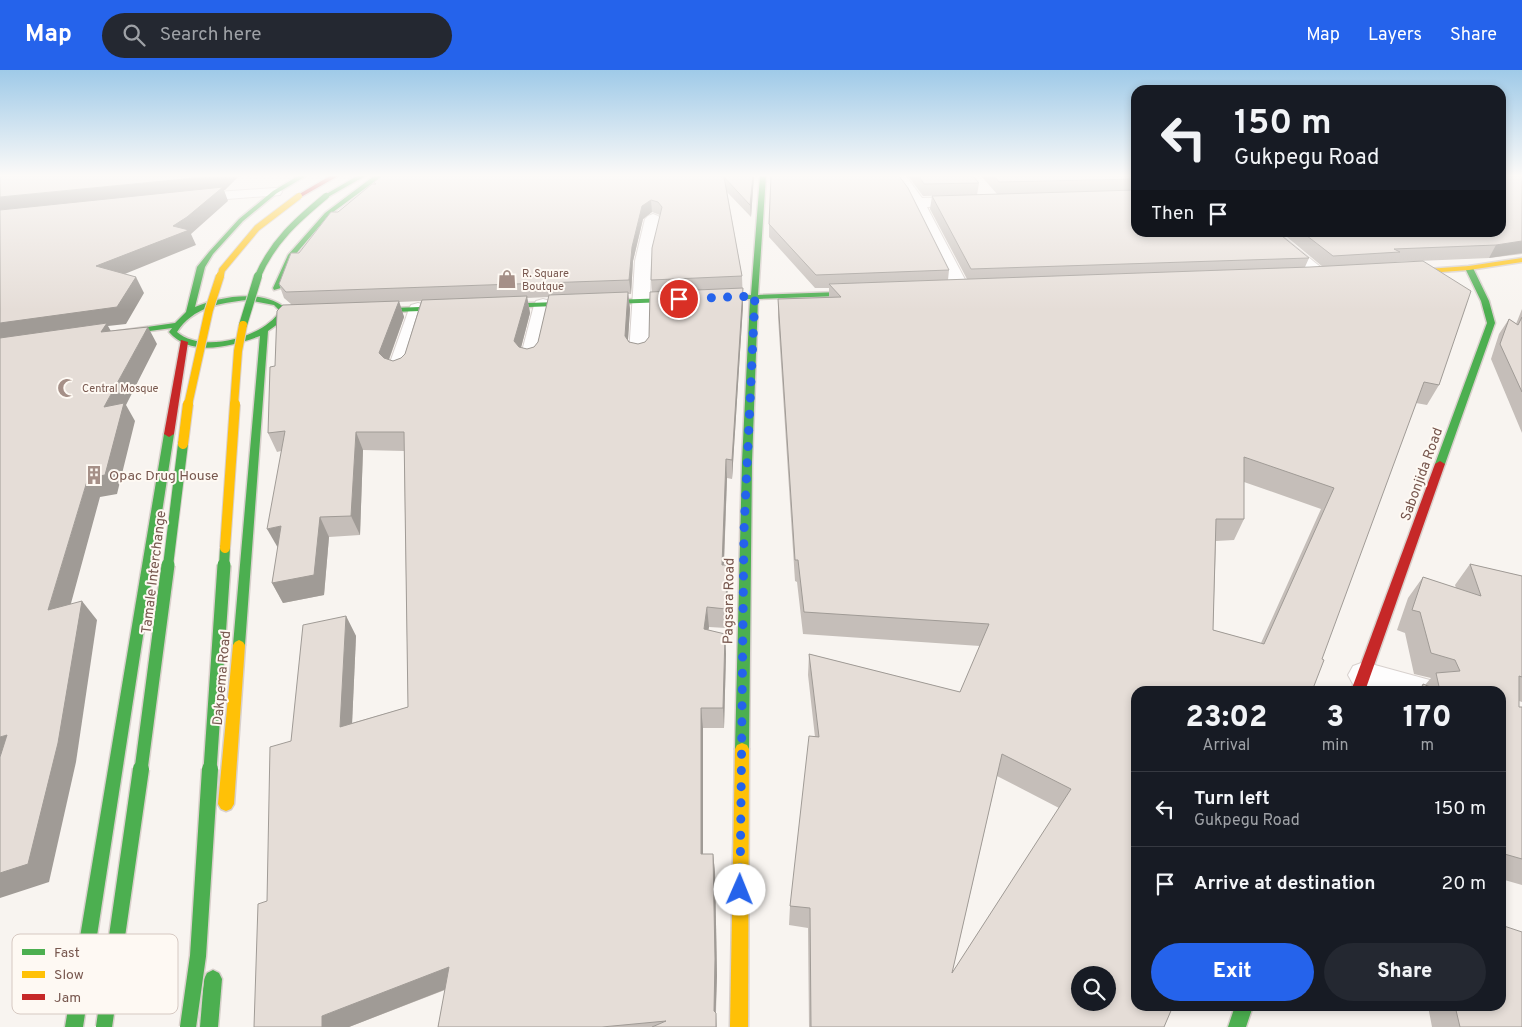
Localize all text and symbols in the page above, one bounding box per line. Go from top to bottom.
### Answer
search box [102,13,452,58]
text: Map [25,20,72,50]
icon: search [120,21,148,49]
text: Search here [160,23,261,47]
text: Map [1306,24,1340,47]
text: Layers [1368,24,1422,47]
text: Share [1450,24,1497,47]
text: 150 m [1234,102,1332,146]
icon: left [1151,105,1216,170]
text: Gukpegu Road [1234,145,1379,172]
icon: arrive [1204,200,1232,228]
text: Then [1151,202,1194,226]
place label: R. Square Boutque [522,267,569,294]
shop icon: R. Square Boutque [496,268,518,290]
pin [658,278,700,320]
icon: arrive [665,285,693,313]
mosque icon: Central Mosque [56,377,78,399]
place label: Central Mosque [82,382,159,396]
street label: Sabonjida Road [1398,426,1447,523]
building icon: Opac Drug House [83,464,105,486]
place label: Opac Drug House [109,468,219,485]
street label: Tamale Interchange [138,510,170,635]
street label: Pagsara Road [720,558,739,644]
street label: Dakpema Road [210,630,235,726]
text: 23:02 [1185,700,1267,737]
text: 3 [1326,700,1344,737]
text: 170 [1403,700,1452,737]
text: Arrival [1203,736,1250,756]
text: min [1322,736,1348,756]
text: m [1420,736,1434,756]
text: Turn left [1194,787,1270,811]
icon: left [1151,795,1179,823]
text: 150 m [1434,797,1486,821]
text: Gukpegu Road [1194,811,1300,831]
position arrow [713,863,765,915]
icon: arrive [1151,870,1179,898]
text: Arrive at destination [1194,872,1375,896]
text: 20 m [1442,872,1486,896]
legend [12,934,178,1014]
button: Exit [1151,943,1314,1001]
button: Share [1324,943,1486,1001]
text: Fast [54,945,80,962]
map controls [1071,966,1116,1011]
button: search [1071,966,1116,1011]
text: Slow [54,967,84,984]
text: Jam [54,990,81,1007]

